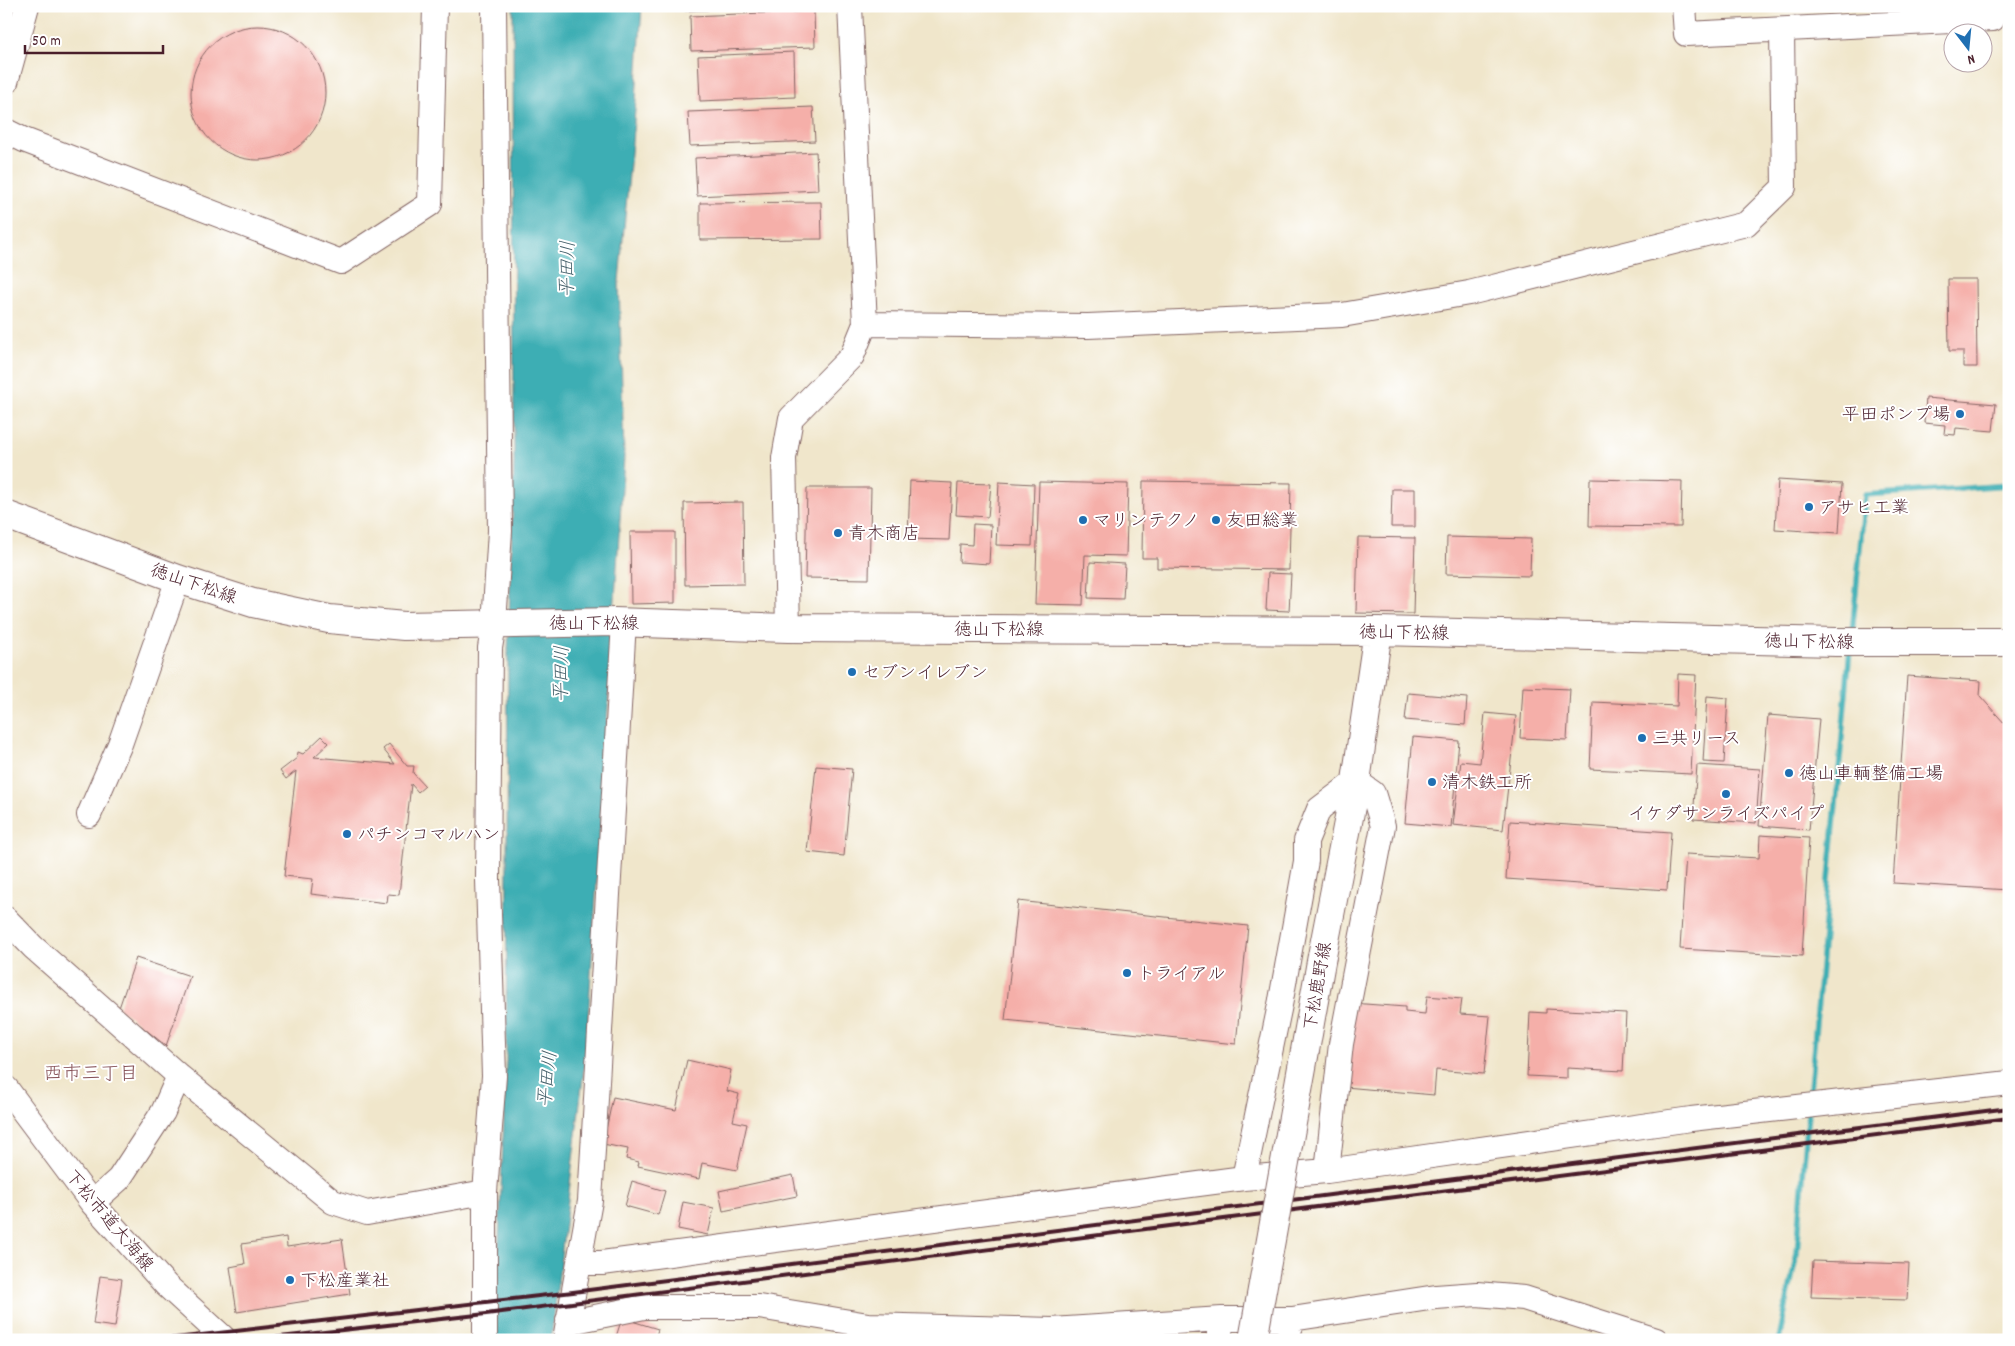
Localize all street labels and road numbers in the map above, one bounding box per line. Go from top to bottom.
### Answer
street label: 徳山下松線 [147,559,240,612]
street label: 徳山下松線 [549,613,639,638]
street label: 徳山下松線 [954,619,1044,644]
street label: 徳山下松線 [1359,621,1449,648]
street label: 徳山下松線 [1764,630,1854,657]
street label: 下松鹿野線 [1299,940,1340,1033]
street label: 下松市道大海線 [58,1165,158,1278]

